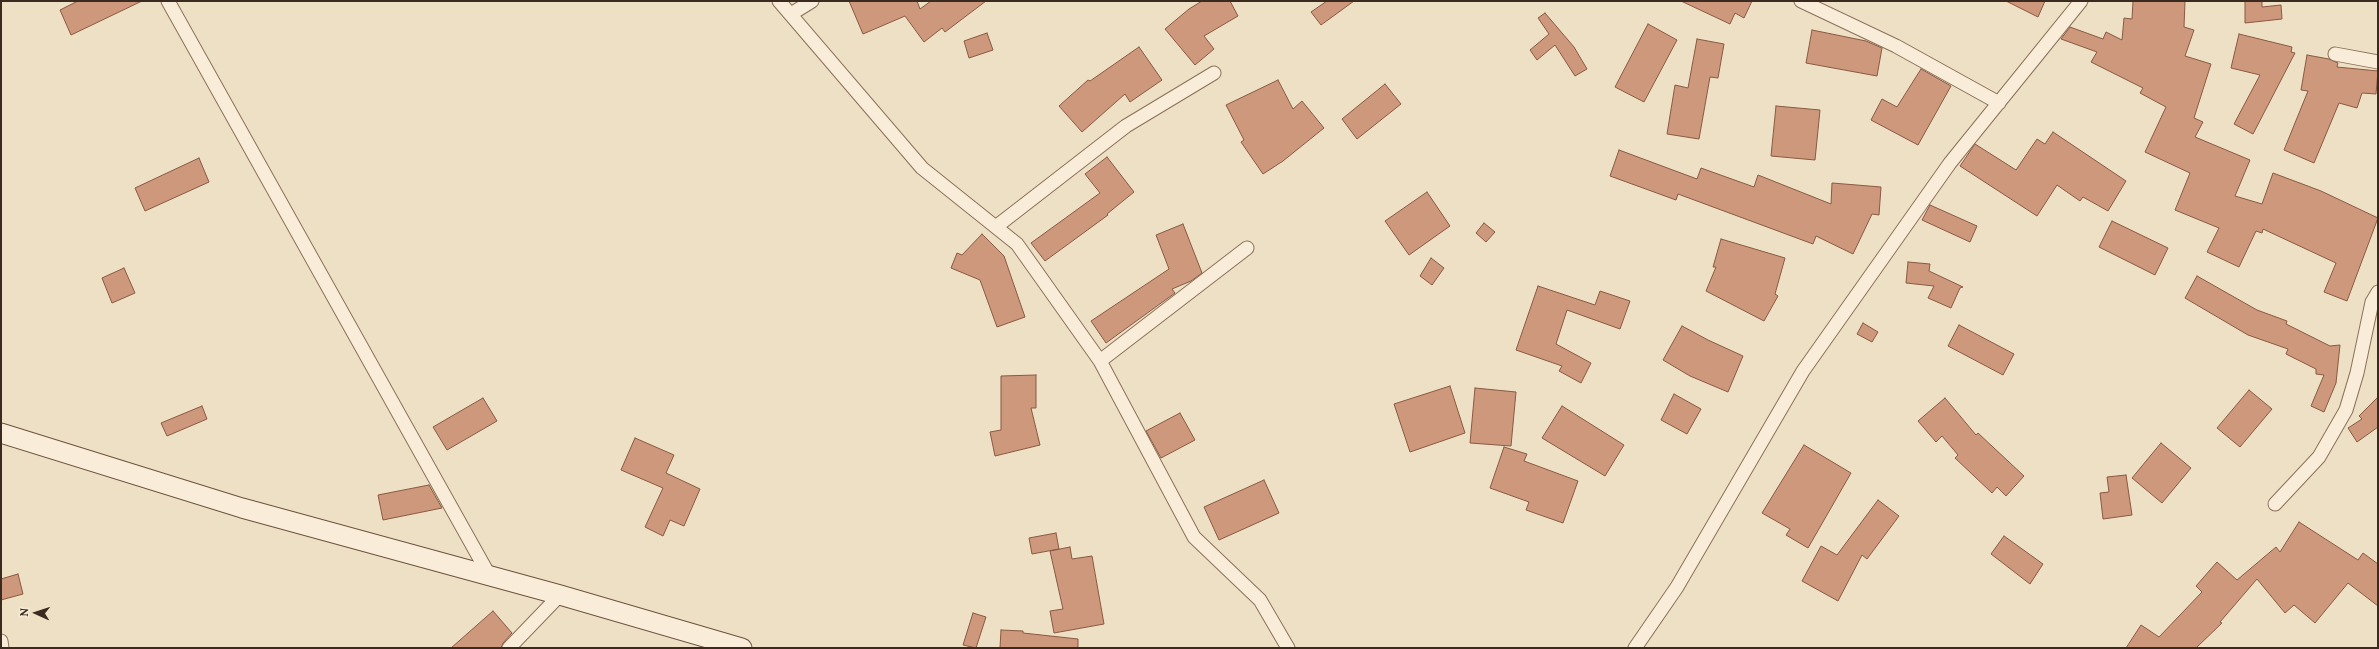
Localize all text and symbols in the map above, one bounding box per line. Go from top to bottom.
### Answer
north arrow [16,593,56,633]
text: N [17,608,31,617]

